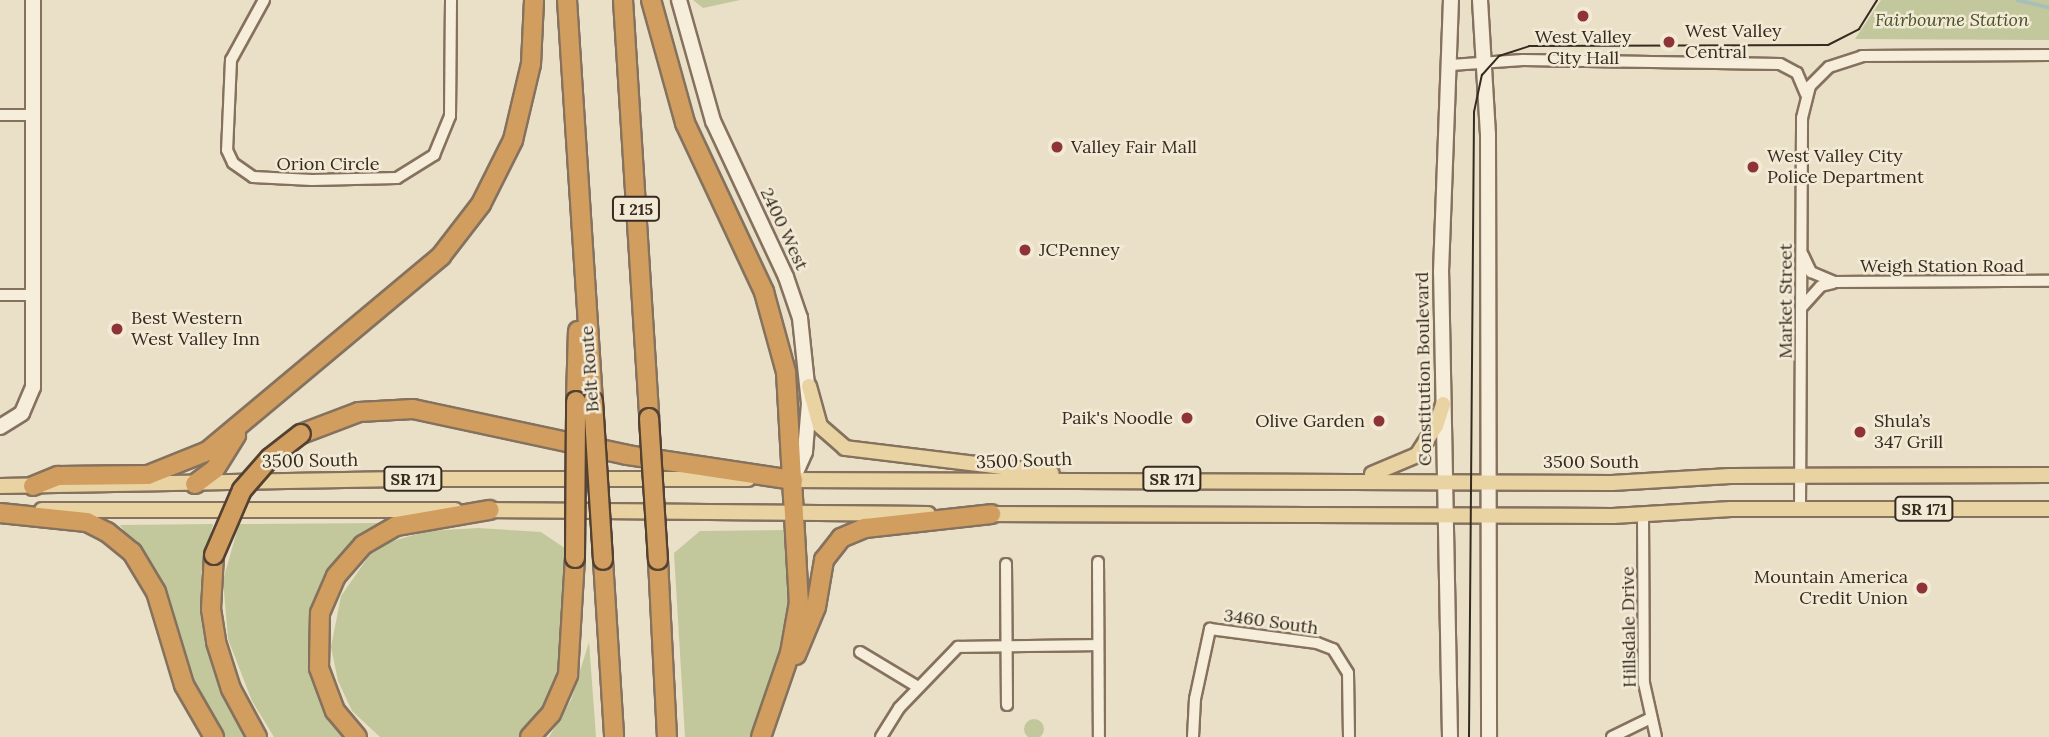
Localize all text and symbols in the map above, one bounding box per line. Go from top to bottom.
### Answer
marker: West Valley City Hall [1575,8,1591,24]
park label: Fairbourne Station [1875,9,2029,31]
place label: West Valley Central [1685,21,1782,64]
place label: West Valley City Hall [1535,27,1631,70]
marker: West Valley Central [1659,32,1679,52]
place label: Valley Fair Mall [1071,136,1197,158]
marker: Valley Fair Mall [1049,139,1065,155]
place label: West Valley City Police Department [1767,146,1924,188]
street label: Orion Circle [277,153,379,175]
marker: West Valley City Police Department [1745,159,1761,175]
street label: 2400 West [756,184,812,274]
road number: I 215 [612,196,660,222]
place label: JCPenney [1039,239,1120,261]
marker: JCPenney [1017,242,1033,258]
street label: Market Street [1775,243,1797,359]
street label: Weigh Station Road [1860,255,2024,277]
street label: Constitution Boulevard [1412,272,1436,466]
place label: Best Western West Valley Inn [131,308,260,350]
marker: Best Western West Valley Inn [109,321,125,337]
street label: Belt Route [576,325,604,413]
place label: Paik's Noodle [1061,407,1173,429]
marker: Paik's Noodle [1179,410,1195,426]
place label: Olive Garden [1255,410,1365,432]
place label: Shula’s 347 Grill [1874,411,1943,453]
marker: Olive Garden [1371,413,1387,429]
marker: Shula’s 347 Grill [1852,424,1868,440]
street label: 3500 South [262,449,358,473]
street label: 3500 South [976,449,1072,473]
street label: 3500 South [1543,451,1639,473]
road number: SR 171 [383,466,443,492]
road number: SR 171 [1142,466,1202,492]
road number: SR 171 [1894,496,1954,522]
street label: Hillsdale Drive [1617,566,1641,688]
place label: Mountain America Credit Union [1754,567,1908,610]
marker: Mountain America Credit Union [1914,580,1930,596]
street label: 3460 South [1222,605,1320,639]

